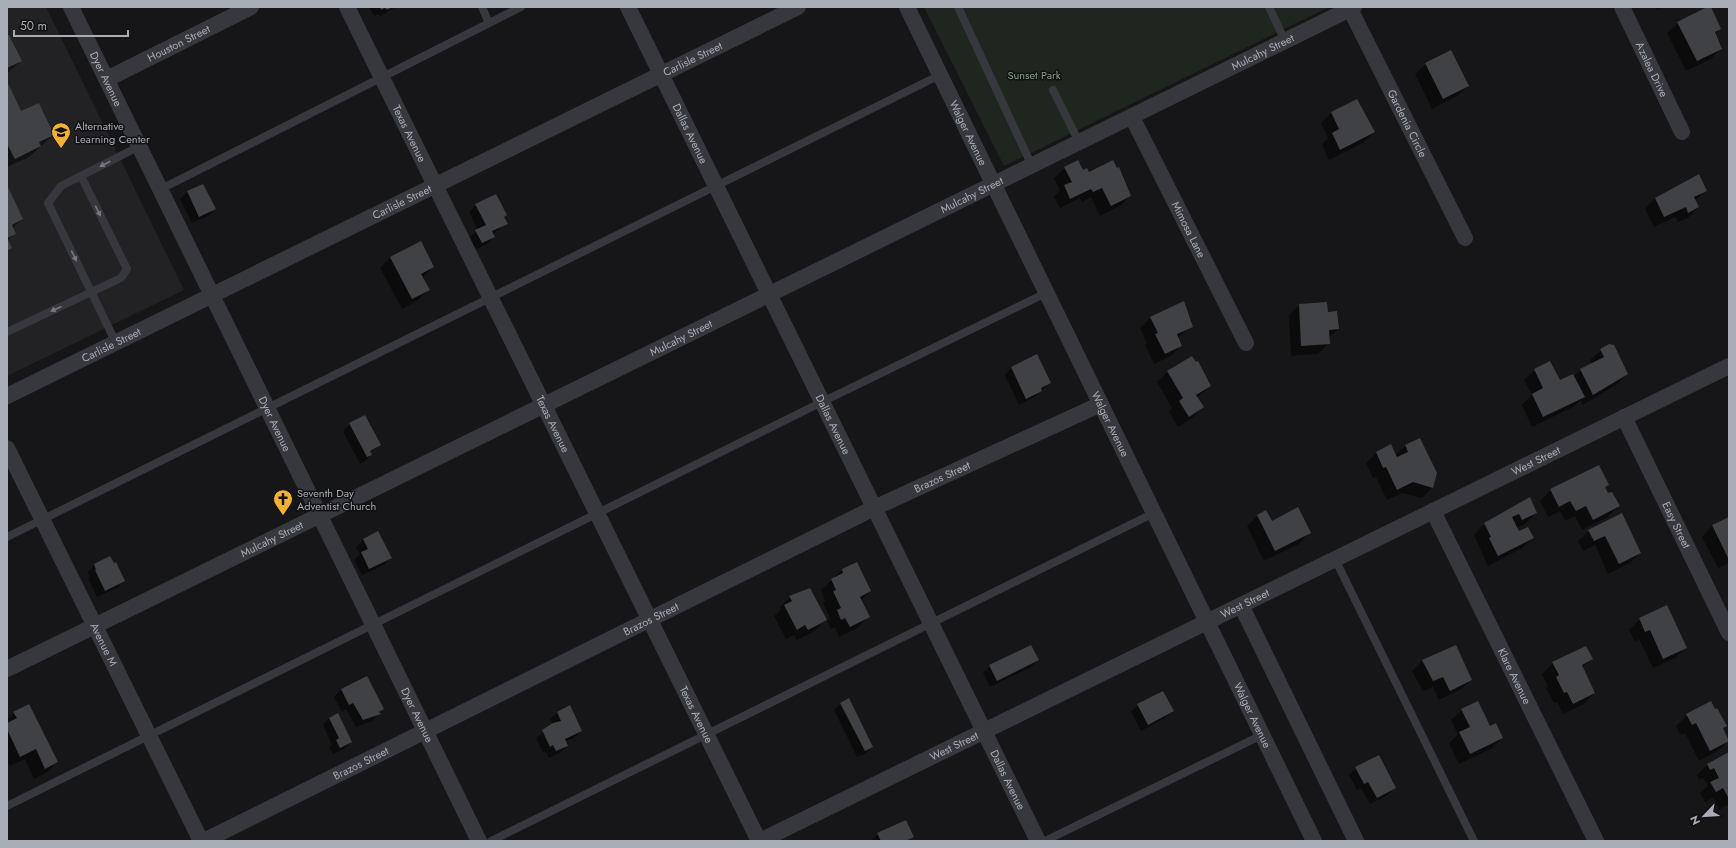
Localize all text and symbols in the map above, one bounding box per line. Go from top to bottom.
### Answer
scale bar [14,12,128,38]
text: 50 m [20,17,47,35]
street label: Houston Street [145,21,213,66]
street label: Mulcahy Street [1229,30,1297,74]
street label: Carlisle Street [660,37,725,80]
street label: Azalea Drive [1632,39,1672,100]
street label: Dyer Avenue [86,49,127,109]
park label: Sunset Park [1007,67,1061,83]
street label: Gardenia Circle [1384,87,1431,160]
street label: Walger Avenue [946,97,991,169]
street label: Dallas Avenue [669,101,712,167]
street label: Texas Avenue [389,102,430,165]
place label: Alternative Learning Center [75,118,150,147]
school or university icon: Alternative Learning Center [50,121,72,149]
one-way arrow [99,161,111,167]
street label: Mulcahy Street [938,173,1006,217]
street label: Carlisle Street [369,180,435,223]
street label: Mimosa Lane [1168,199,1210,261]
one-way arrow [95,205,101,216]
one-way arrow [71,251,77,262]
one-way arrow [51,306,62,312]
street label: Mulcahy Street [647,315,715,360]
street label: Carlisle Street [79,323,144,366]
street label: Walger Avenue [1088,389,1133,460]
street label: Dallas Avenue [812,392,855,457]
street label: Texas Avenue [532,393,574,455]
street label: Dyer Avenue [255,394,295,454]
street label: West Street [1509,442,1563,479]
street label: Brazos Street [911,457,973,497]
place label: Seventh Day Adventist Church [297,485,376,514]
church icon: Seventh Day Adventist Church [272,488,294,516]
street label: Easy Street [1658,499,1695,551]
street label: Mulcahy Street [238,517,306,561]
street label: West Street [1218,584,1272,622]
street label: Brazos Street [620,598,682,639]
street label: Avenue M [86,620,121,669]
street label: Klare Avenue [1494,645,1535,707]
street label: Walger Avenue [1230,680,1275,751]
street label: Texas Avenue [676,683,717,746]
street label: Dyer Avenue [397,685,438,745]
street label: West Street [927,727,981,765]
street label: Brazos Street [330,742,392,784]
street label: Dallas Avenue [986,747,1030,813]
north arrow [1684,796,1724,836]
text: N [1686,813,1704,828]

